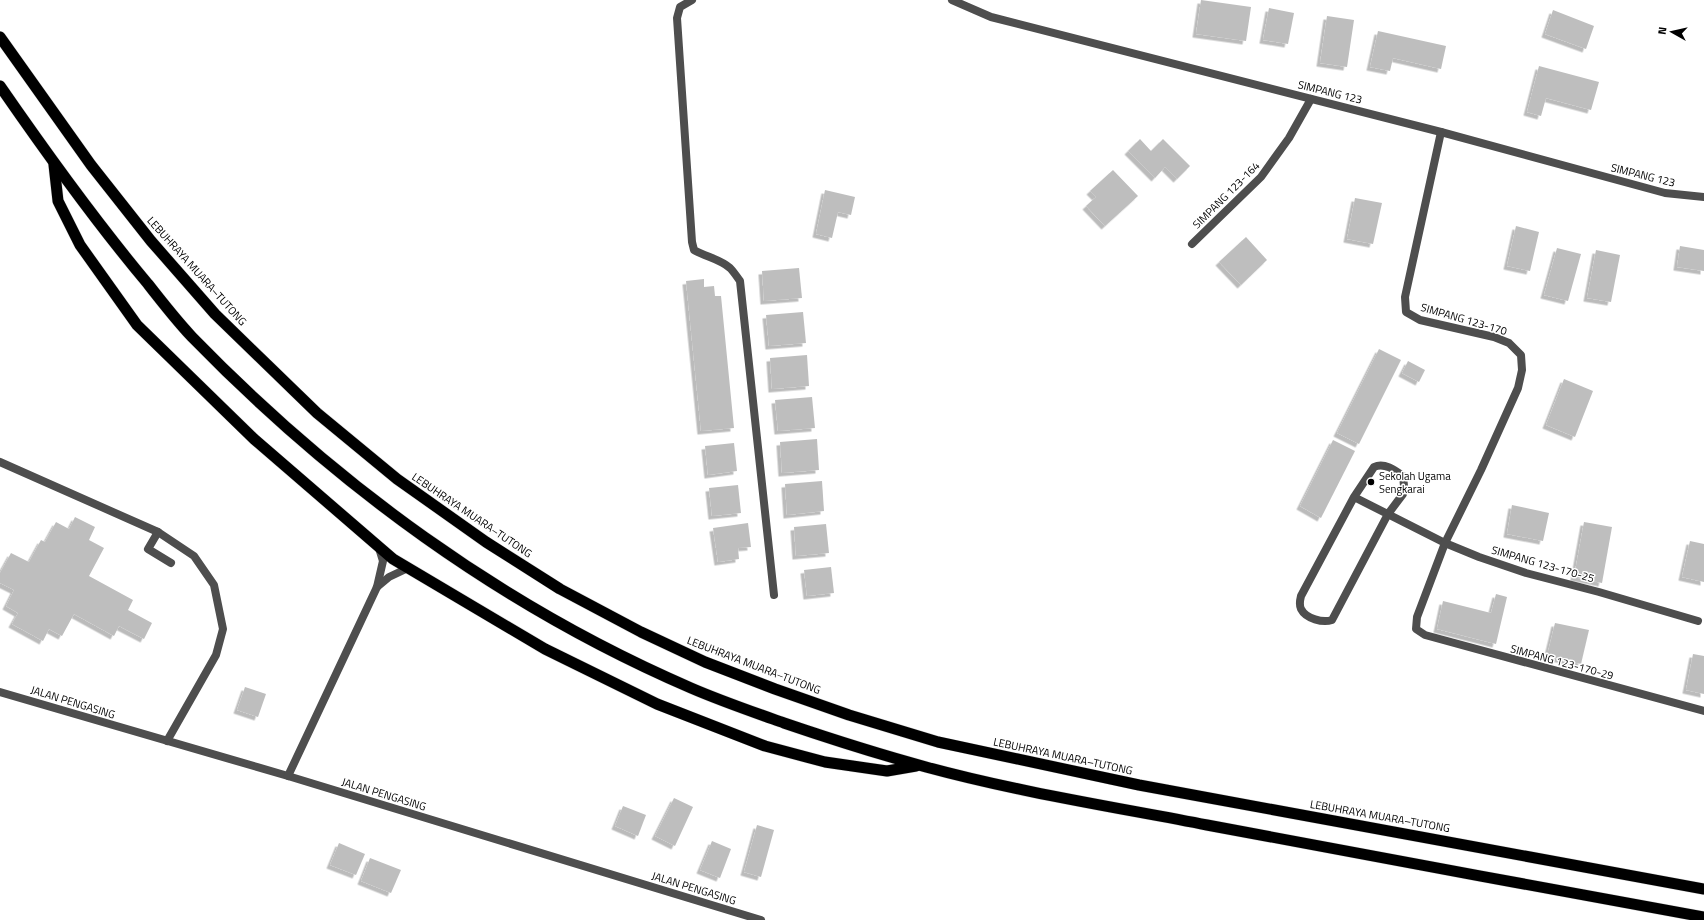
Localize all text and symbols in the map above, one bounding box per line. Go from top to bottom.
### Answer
north arrow [1652,12,1692,52]
text: N [1654,26,1671,35]
street label: SIMPANG 123 [1296,76,1364,108]
street label: SIMPANG 123-164 [1189,158,1263,232]
street label: SIMPANG 123 [1609,159,1677,191]
street label: LEBUHRAYA MUARA–TUTONG [144,213,251,329]
street label: SIMPANG 123-170 [1419,299,1509,339]
place label: Sekolah Ugama Sengkarai [1379,468,1451,497]
street label: LEBUHRAYA MUARA–TUTONG [409,469,535,561]
marker: Sekolah Ugama Sengkarai [1366,477,1376,487]
street label: SIMPANG 123-170-25 [1490,542,1596,586]
street label: LEBUHRAYA MUARA–TUTONG [685,632,823,698]
street label: SIMPANG 123-170-29 [1509,641,1615,683]
street label: JALAN PENGASING [29,682,117,723]
street label: LEBUHRAYA MUARA–TUTONG [992,733,1134,779]
street label: JALAN PENGASING [340,774,428,815]
street label: LEBUHRAYA MUARA–TUTONG [1309,796,1451,836]
street label: JALAN PENGASING [650,868,738,909]

